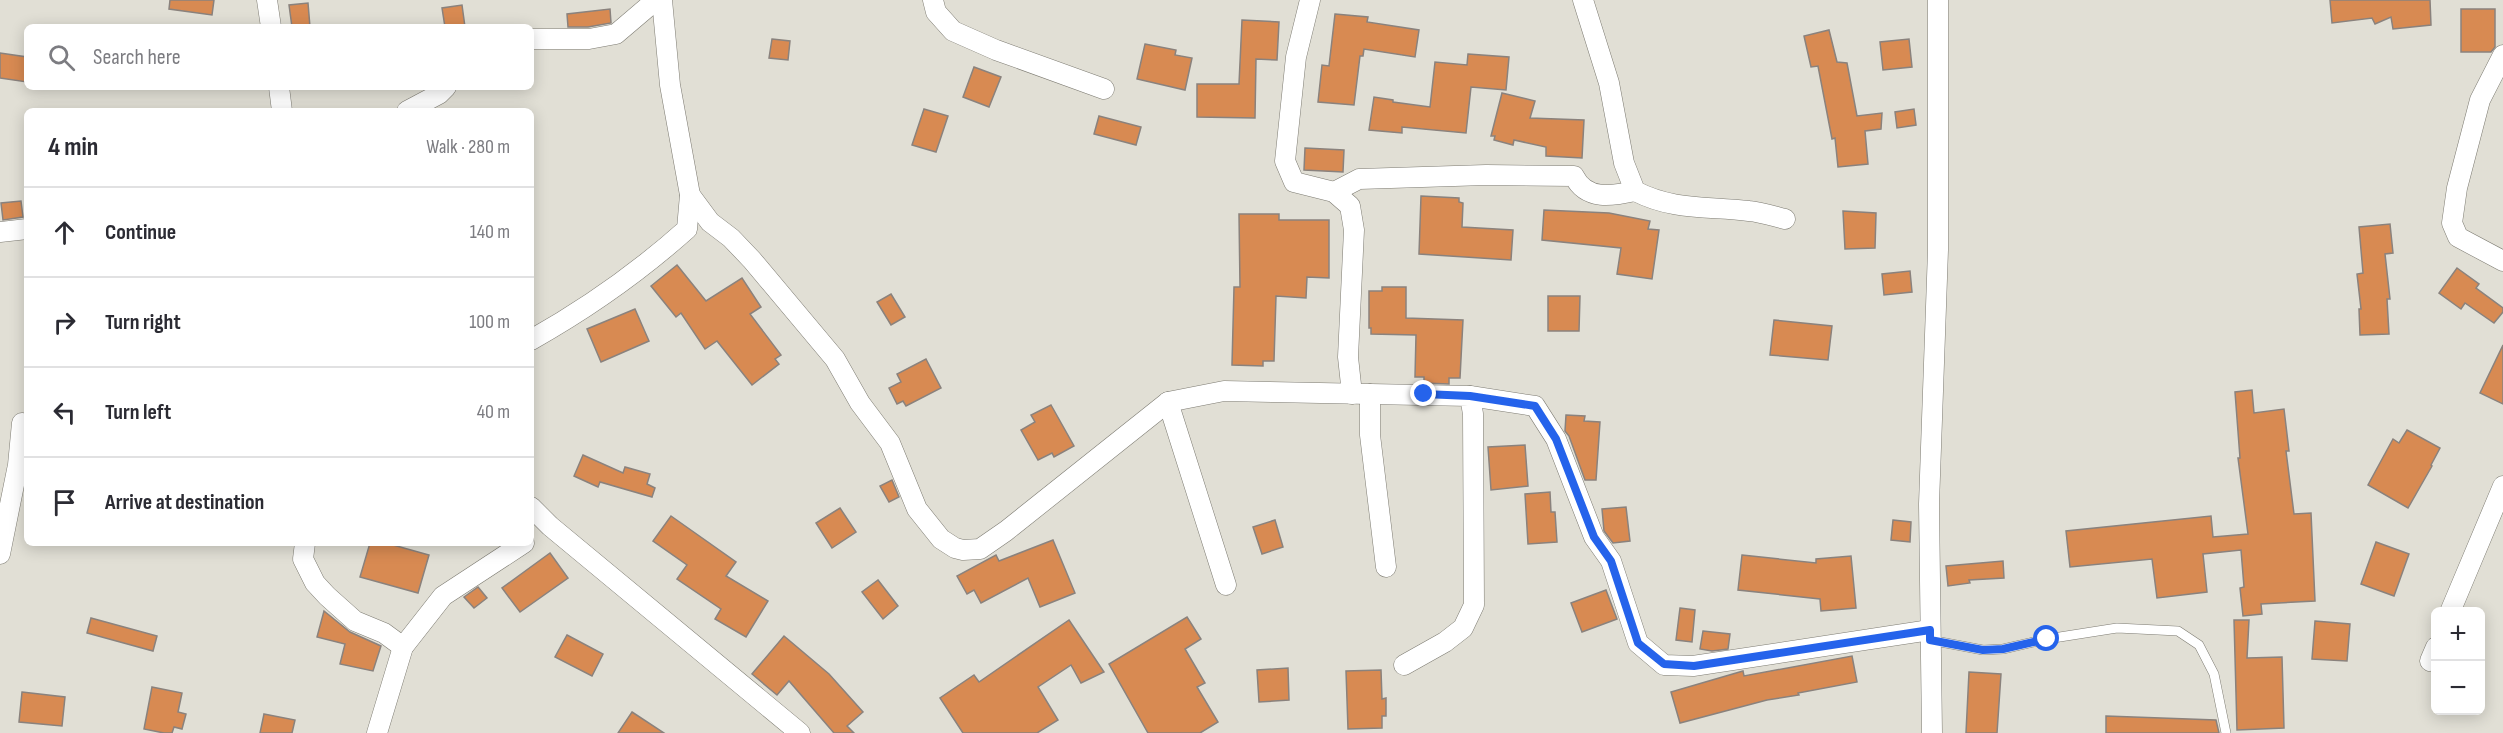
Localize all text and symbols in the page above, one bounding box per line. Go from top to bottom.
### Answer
search box [24,24,534,90]
icon: search [45,41,78,74]
text: Search here [93,44,180,71]
text: 4 min [48,132,98,163]
text: Walk · 280 m [426,135,510,159]
icon: ahead [48,216,81,249]
text: Continue [105,219,176,246]
text: 140 m [470,220,510,244]
icon: right [48,306,81,339]
text: Turn right [105,309,181,336]
text: 100 m [469,310,510,334]
route end [1410,380,1436,406]
icon: left [48,396,81,429]
text: Turn left [105,399,171,426]
text: 40 m [477,400,510,424]
icon: arrive [48,486,81,519]
text: Arrive at destination [105,489,264,516]
map controls [2431,607,2485,715]
button: + [2431,607,2485,661]
route start [2033,625,2059,651]
button: − [2431,661,2485,715]

